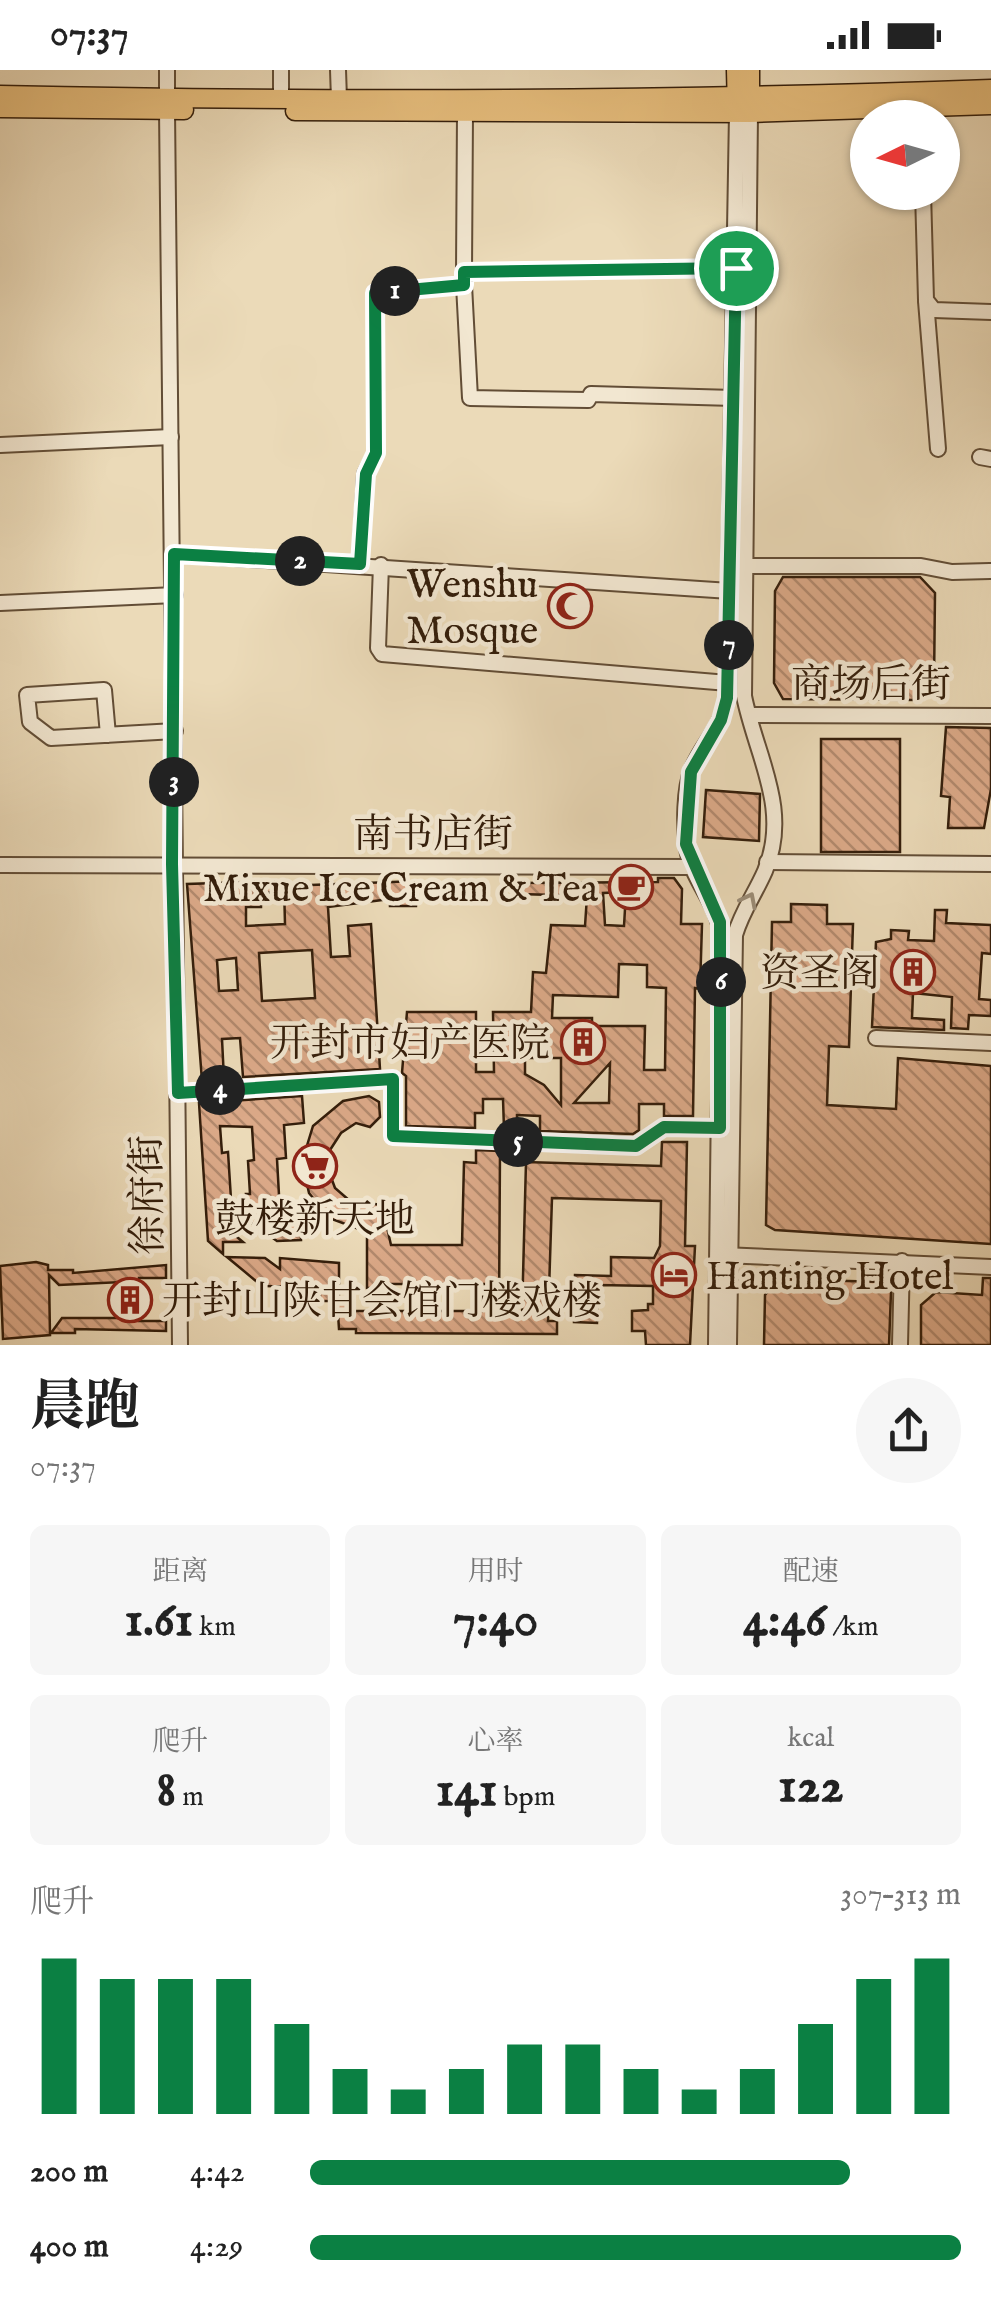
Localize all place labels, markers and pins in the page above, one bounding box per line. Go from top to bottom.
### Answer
pin [694,226,779,311]
pin: 1 [370,266,420,316]
pin: 2 [275,536,325,586]
place label: Wenshu Mosque [406,561,538,658]
mosque icon: Wenshu Mosque [547,583,593,629]
pin: 7 [704,620,754,670]
pin: 3 [149,757,199,807]
cafe icon: Mixue Ice Cream & Tea [608,864,654,910]
place label: Mixue Ice Cream & Tea [203,865,599,916]
building icon: 资圣阁 [890,949,936,995]
place label: 资圣阁 [760,950,880,1001]
pin: 6 [696,957,746,1007]
building icon: 开封市妇产医院 [560,1019,606,1065]
place label: 开封市妇产医院 [270,1020,550,1071]
pin: 4 [195,1065,245,1115]
pin: 5 [493,1117,543,1167]
supermarket icon: 鼓楼新天地 [292,1143,338,1189]
place label: 鼓楼新天地 [215,1196,415,1247]
hotel icon: Hanting Hotel [651,1252,697,1298]
place label: Hanting Hotel [706,1253,953,1304]
building icon: 开封山陕甘会馆门楼戏楼 [107,1277,153,1323]
place label: 开封山陕甘会馆门楼戏楼 [162,1278,602,1329]

